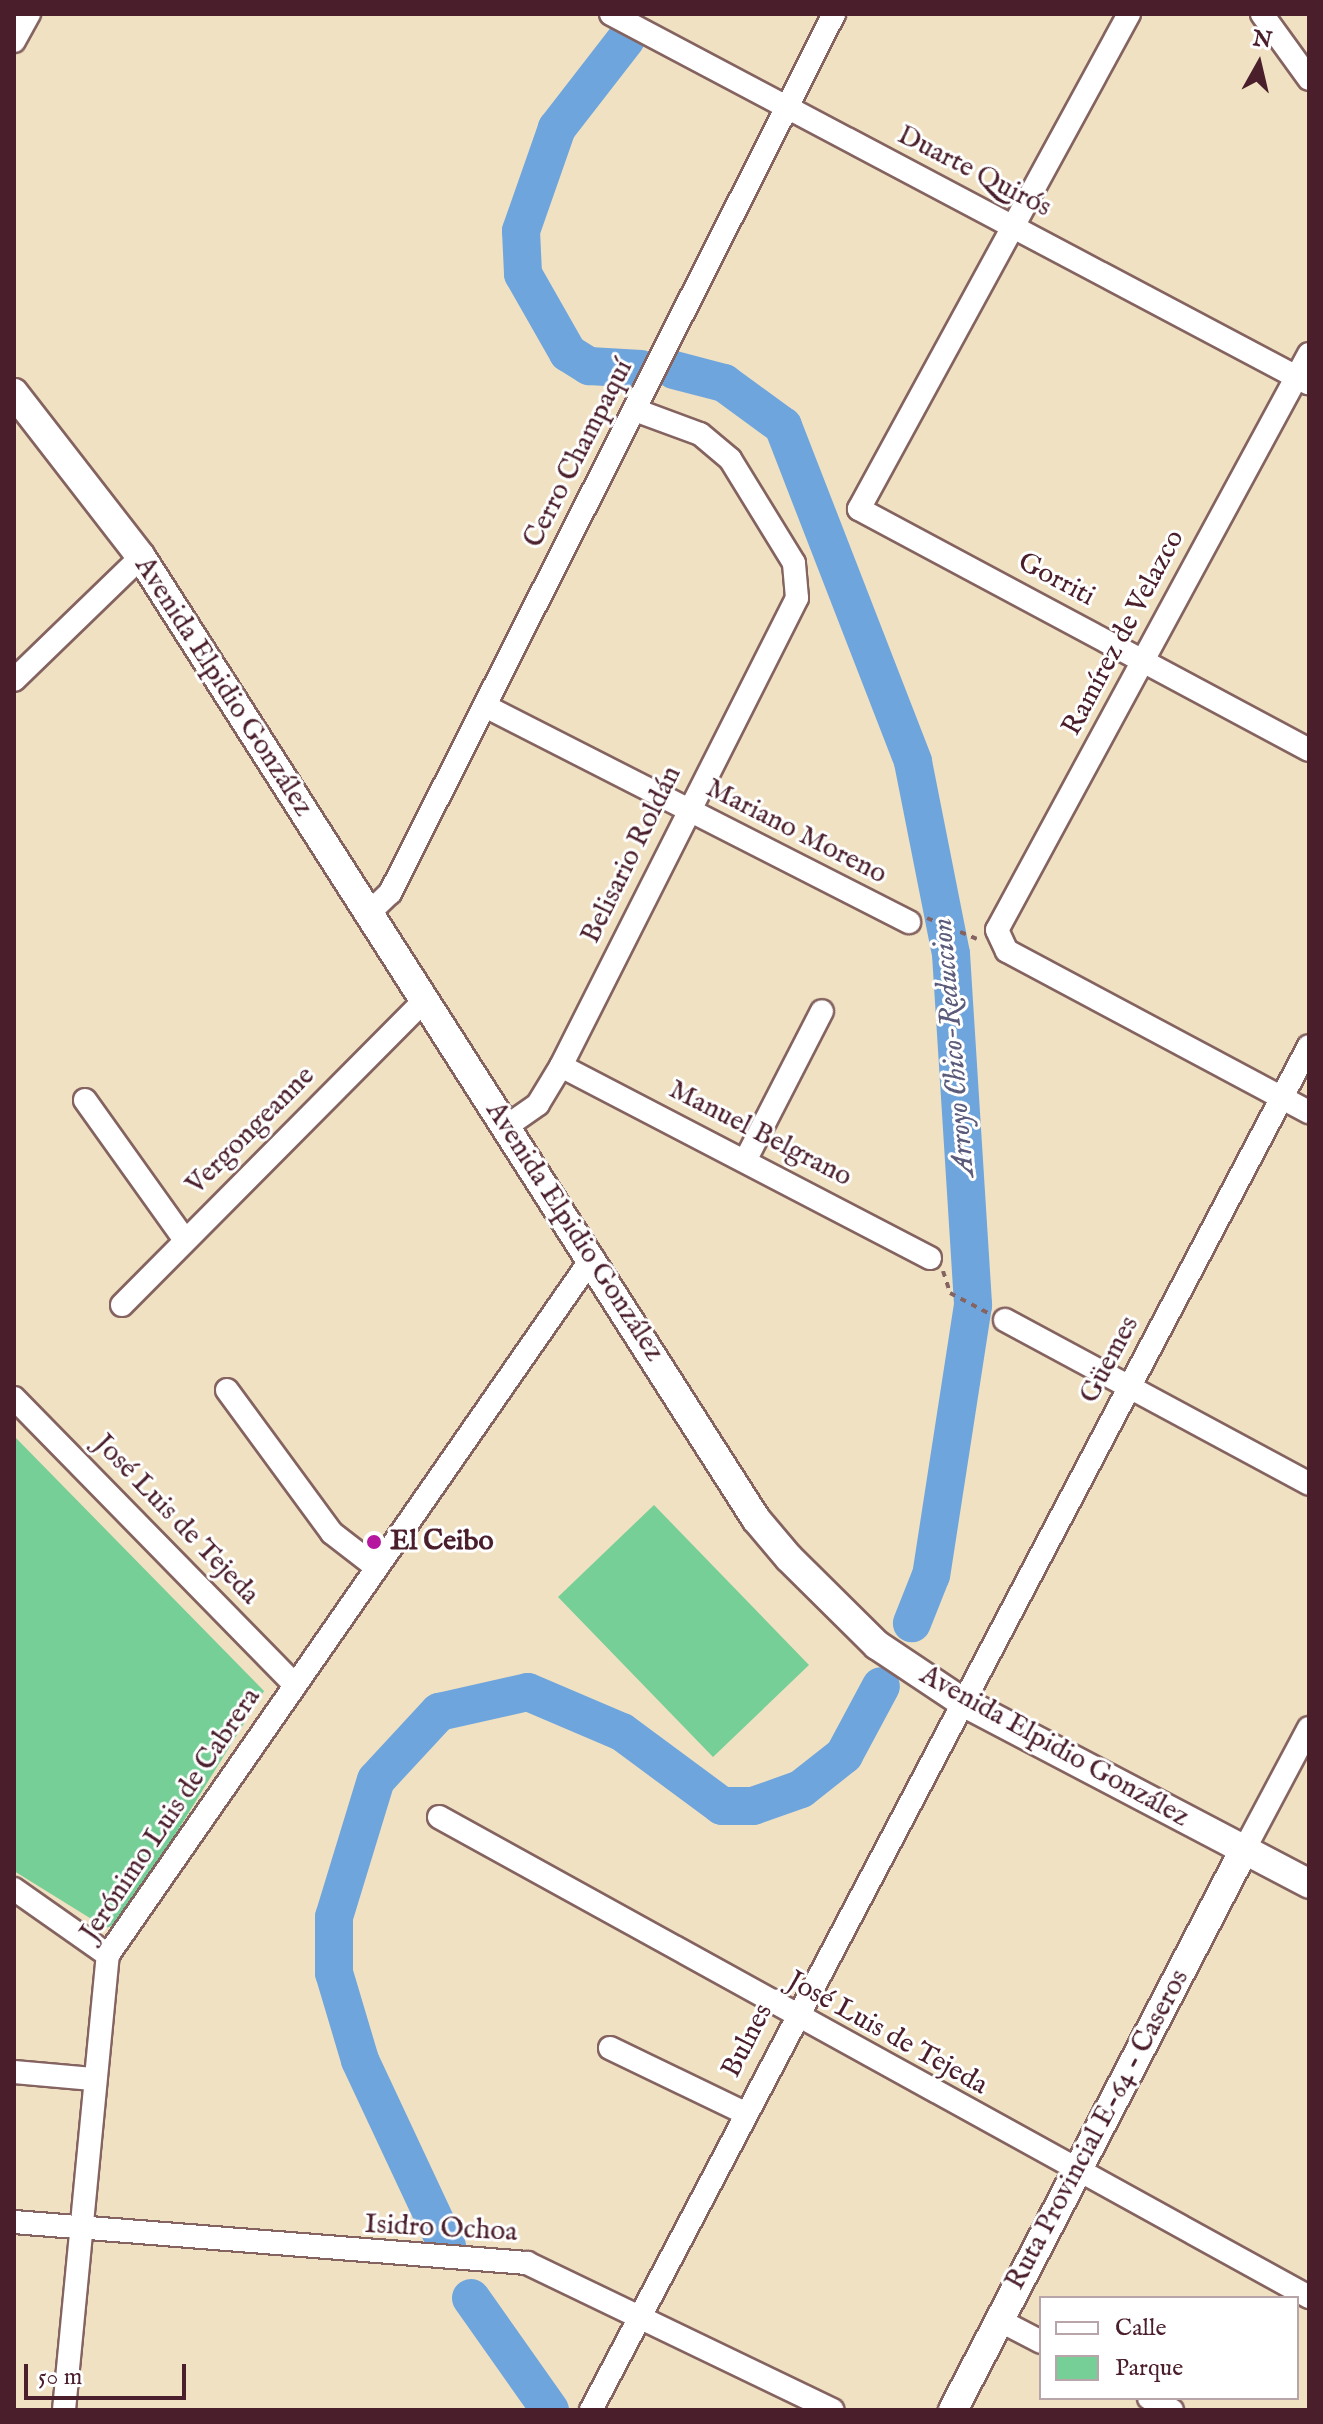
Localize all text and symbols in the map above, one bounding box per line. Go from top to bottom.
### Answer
north arrow [1219,24,1299,104]
text: N [1251,25,1274,55]
street label: Duarte Quirós [891,119,1057,225]
street label: Cerro Champaquí [517,354,641,554]
street label: Ramírez de Velazco [1056,524,1192,742]
street label: Gorriti [1012,546,1100,614]
street label: Avenida Elpidio González [127,551,319,823]
street label: Belisario Roldán [575,761,689,949]
street label: Mariano Moreno [700,772,892,892]
water label: Arroyo Chico-Reduccion [925,916,983,1178]
street label: Vergongeanne [180,1060,322,1202]
street label: Manuel Belgrano [663,1073,857,1195]
street label: Avenida Elpidio González [478,1096,670,1368]
street label: Güemes [1073,1311,1147,1409]
street label: José Luis de Tejeda [86,1428,266,1612]
place label: El Ceibo [390,1525,493,1559]
marker: El Ceibo [365,1533,383,1551]
street label: Avenida Elpidio González [914,1659,1194,1835]
street label: Jerónimo Luis de Cabrera [74,1682,268,1948]
street label: Ruta Provincial E-64 - Caseros [999,1964,1197,2296]
street label: José Luis de Tejeda [781,1965,993,2103]
street label: Bulnes [715,1998,781,2084]
street label: Isidro Ochoa [364,2208,518,2250]
legend [1039,2296,1299,2400]
text: Calle [1115,2313,1167,2344]
scale bar [28,2348,190,2398]
text: Parque [1115,2353,1183,2384]
text: 50 m [38,2362,82,2393]

